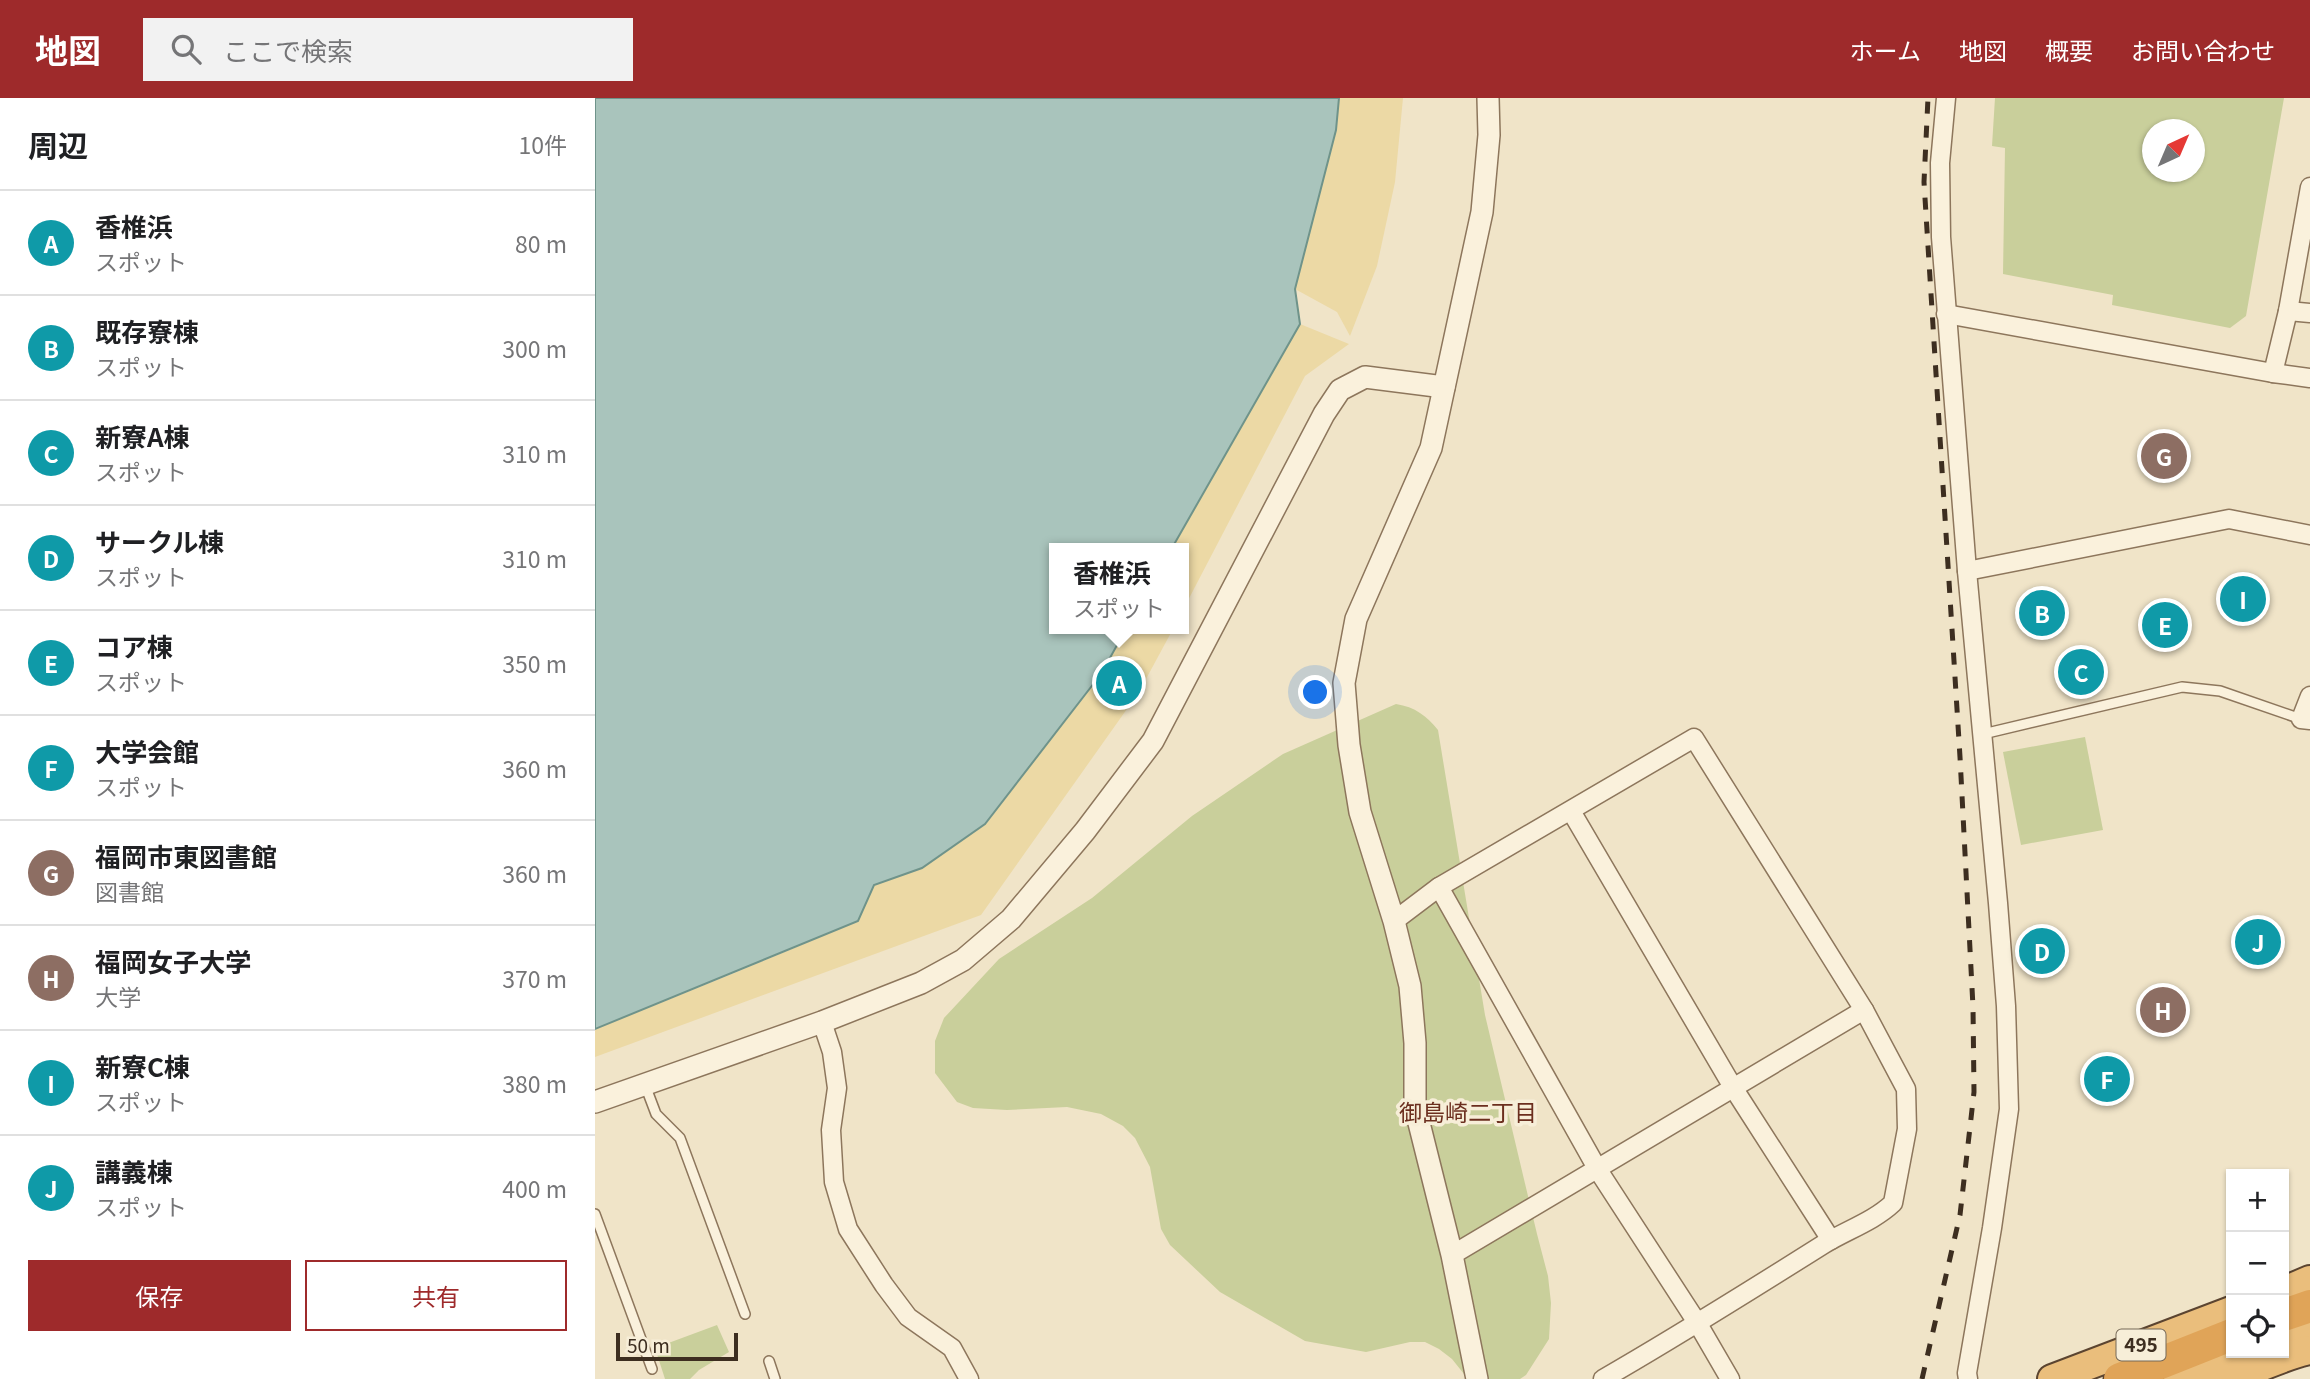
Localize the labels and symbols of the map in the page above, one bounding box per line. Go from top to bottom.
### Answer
north arrow [2142,119,2205,182]
pin: G [2141,430,2187,482]
pin: I [2220,573,2266,625]
pin: B [2019,587,2065,639]
pin: E [2142,599,2188,651]
pin: C [2058,646,2104,698]
pin: A [1096,657,1142,709]
your location [1298,675,1332,709]
pin: J [2235,916,2281,968]
pin: D [2019,925,2065,977]
pin: H [2140,984,2186,1036]
pin: F [2084,1053,2130,1105]
district label: 御島崎二丁目 [1399,1094,1537,1128]
scale bar [616,1330,739,1362]
road number: 495 [2117,1330,2165,1360]

